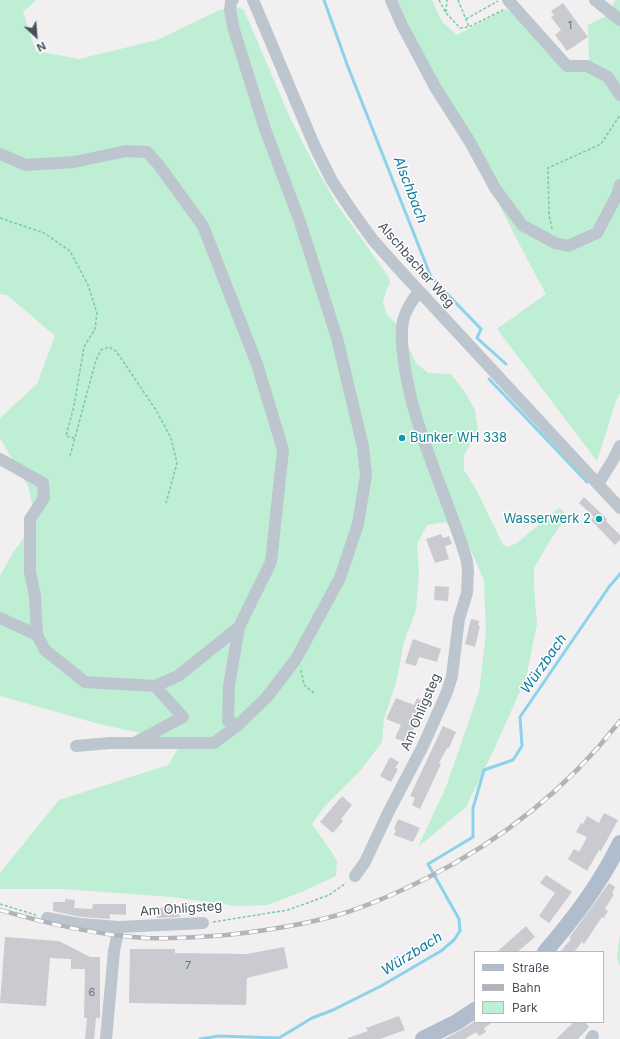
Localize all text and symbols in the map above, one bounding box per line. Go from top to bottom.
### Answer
north arrow [16,16,56,56]
house number: 1 [568,19,572,33]
text: N [34,39,48,55]
water label: Alschbach [390,154,430,226]
street label: Alschbacher Weg [375,219,457,311]
place label: Bunker WH 338 [410,430,507,446]
marker: Bunker WH 338 [397,433,407,443]
place label: Wasserwerk 2 [503,511,591,527]
marker: Wasserwerk 2 [594,514,604,524]
water label: Würzbach [517,631,571,697]
street label: Am Ohligsteg [398,671,444,753]
street label: Am Ohligsteg [139,898,223,920]
water label: Würzbach [378,929,446,979]
legend [474,951,604,1023]
house number: 7 [185,959,191,973]
text: Straße [512,960,549,975]
text: Bahn [512,980,541,995]
house number: 6 [89,986,95,1000]
text: Park [512,1000,538,1015]

